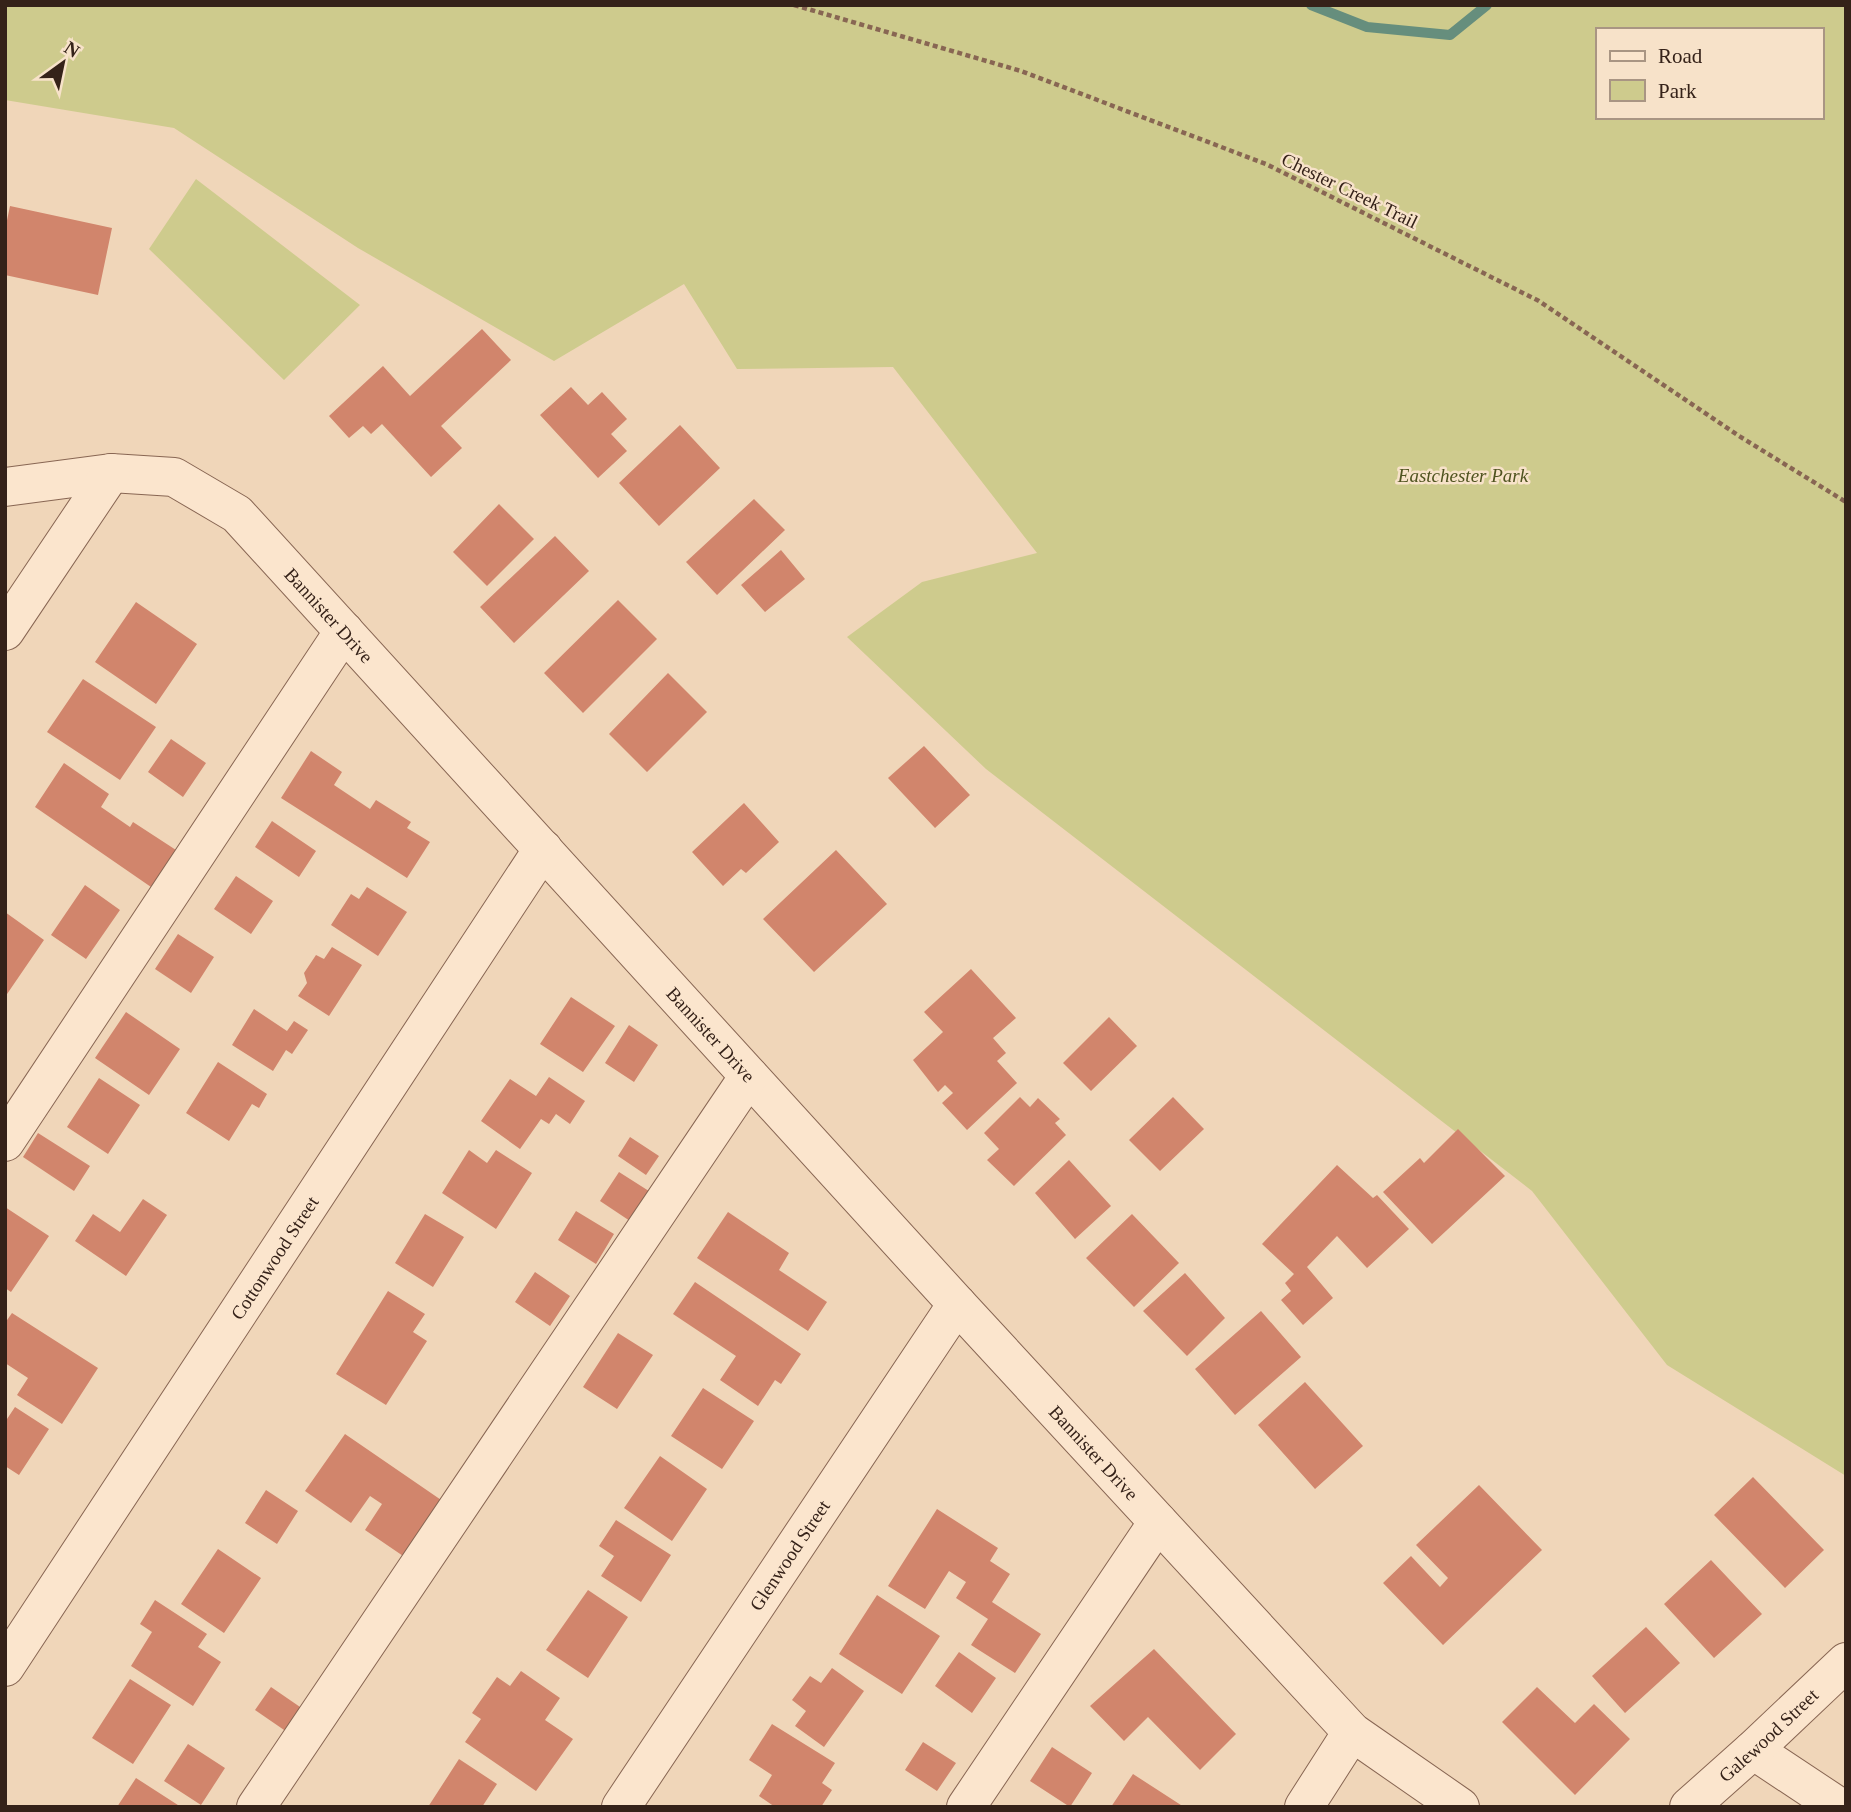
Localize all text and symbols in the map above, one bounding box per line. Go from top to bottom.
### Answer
north arrow [28,28,98,98]
legend [1596,28,1823,119]
text: N [61,37,84,62]
text: Road [1658,44,1703,68]
text: Park [1658,79,1697,103]
street label: Chester Creek Trail [1278,148,1421,233]
park label: Eastchester Park [1397,465,1529,486]
street label: Bannister Drive [280,564,377,667]
street label: Bannister Drive [662,983,759,1086]
street label: Cottonwood Street [227,1192,323,1323]
street label: Bannister Drive [1045,1401,1142,1504]
street label: Glenwood Street [745,1496,834,1614]
street label: Galewood Street [1715,1684,1823,1786]

